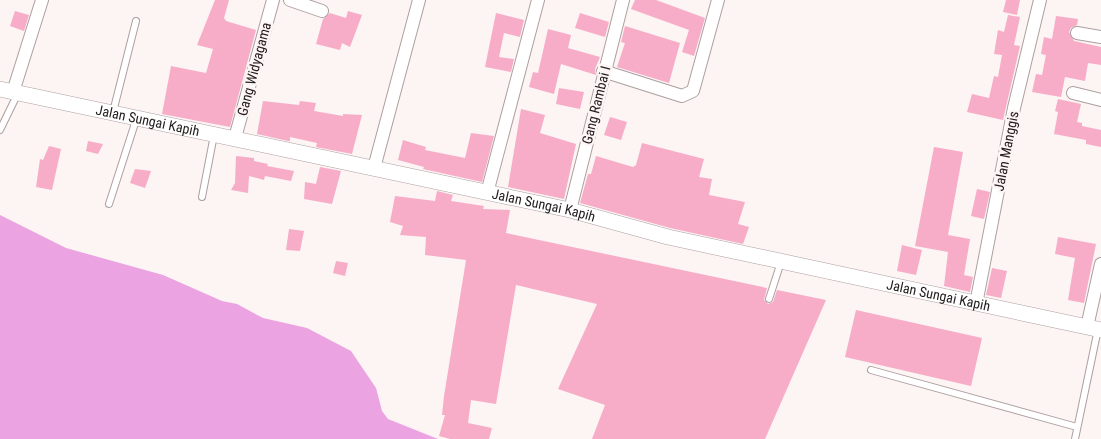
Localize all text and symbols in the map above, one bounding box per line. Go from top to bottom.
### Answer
street label: Gang Widyagama [234,21,274,117]
street label: Gang Rambai I [579,64,613,146]
street label: Jalan Sungai Kapih [94,102,201,139]
street label: Jalan Manggis [990,110,1022,192]
street label: Jalan Sungai Kapih [491,186,597,225]
street label: Jalan Sungai Kapih [885,276,992,314]

